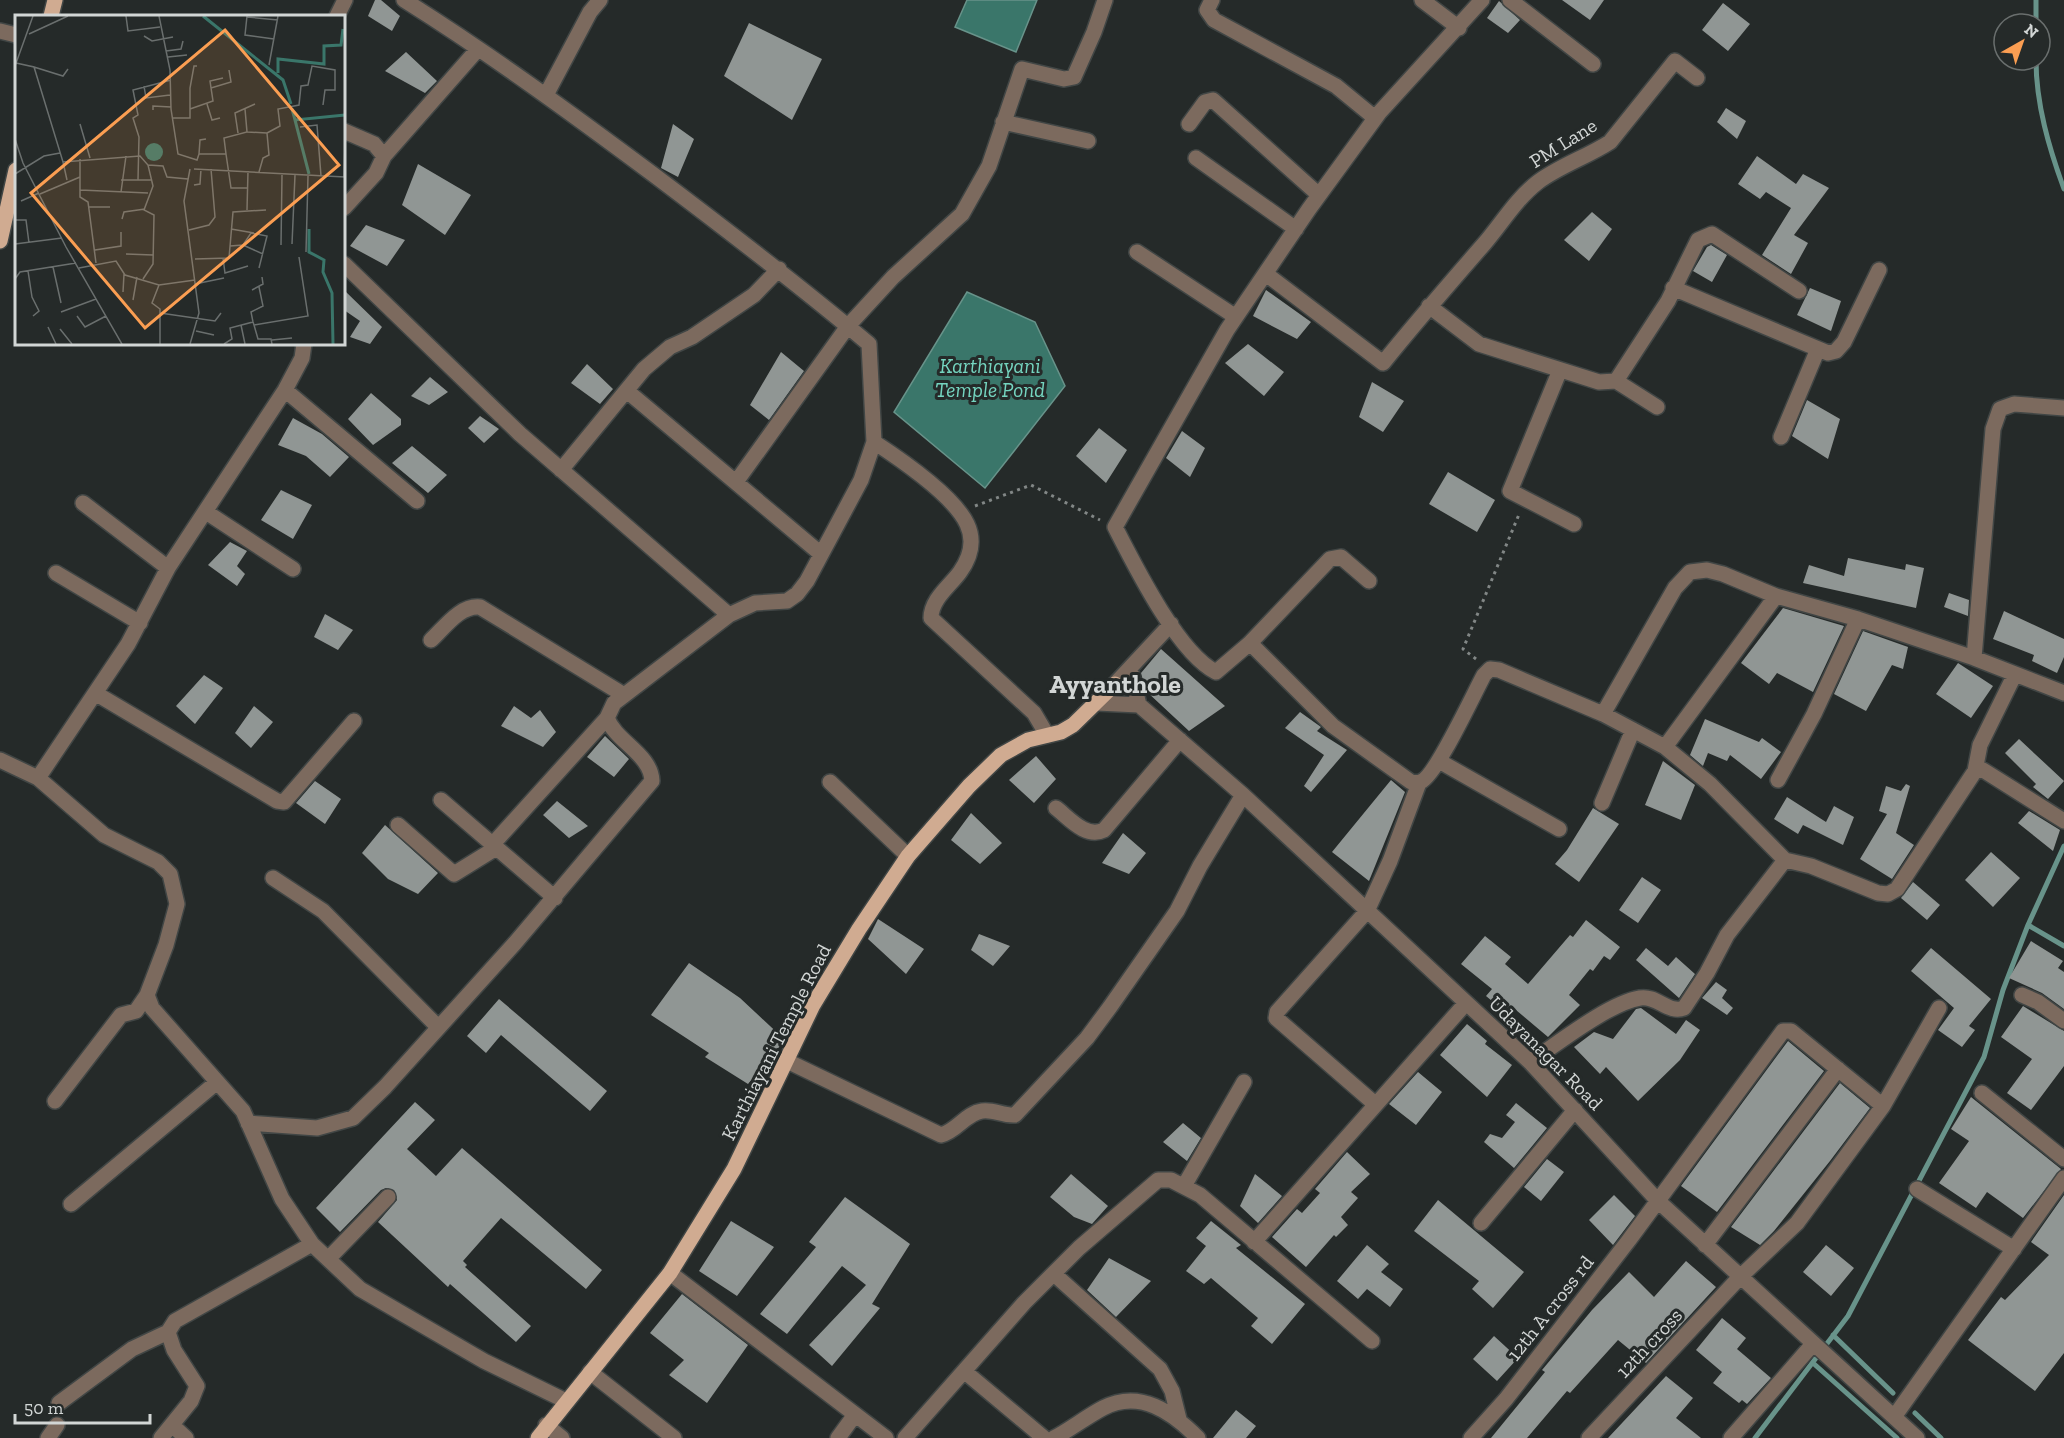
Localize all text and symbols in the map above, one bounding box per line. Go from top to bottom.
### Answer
north arrow [1992,12,2052,72]
inset map [15,15,345,345]
text: N [2021,20,2042,42]
street label: PM Lane [1525,113,1601,173]
water label: Karthiayani Temple Pond [935,353,1045,402]
district label: Ayyanthole [1049,668,1181,700]
street label: Karthiayani Temple Road [716,940,836,1144]
street label: Udayanagar Road [1484,991,1608,1115]
street label: 12th A cross rd [1502,1251,1598,1365]
street label: 12th cross [1611,1303,1687,1383]
scale bar [15,1387,150,1425]
text: 50 m [24,1397,64,1419]

